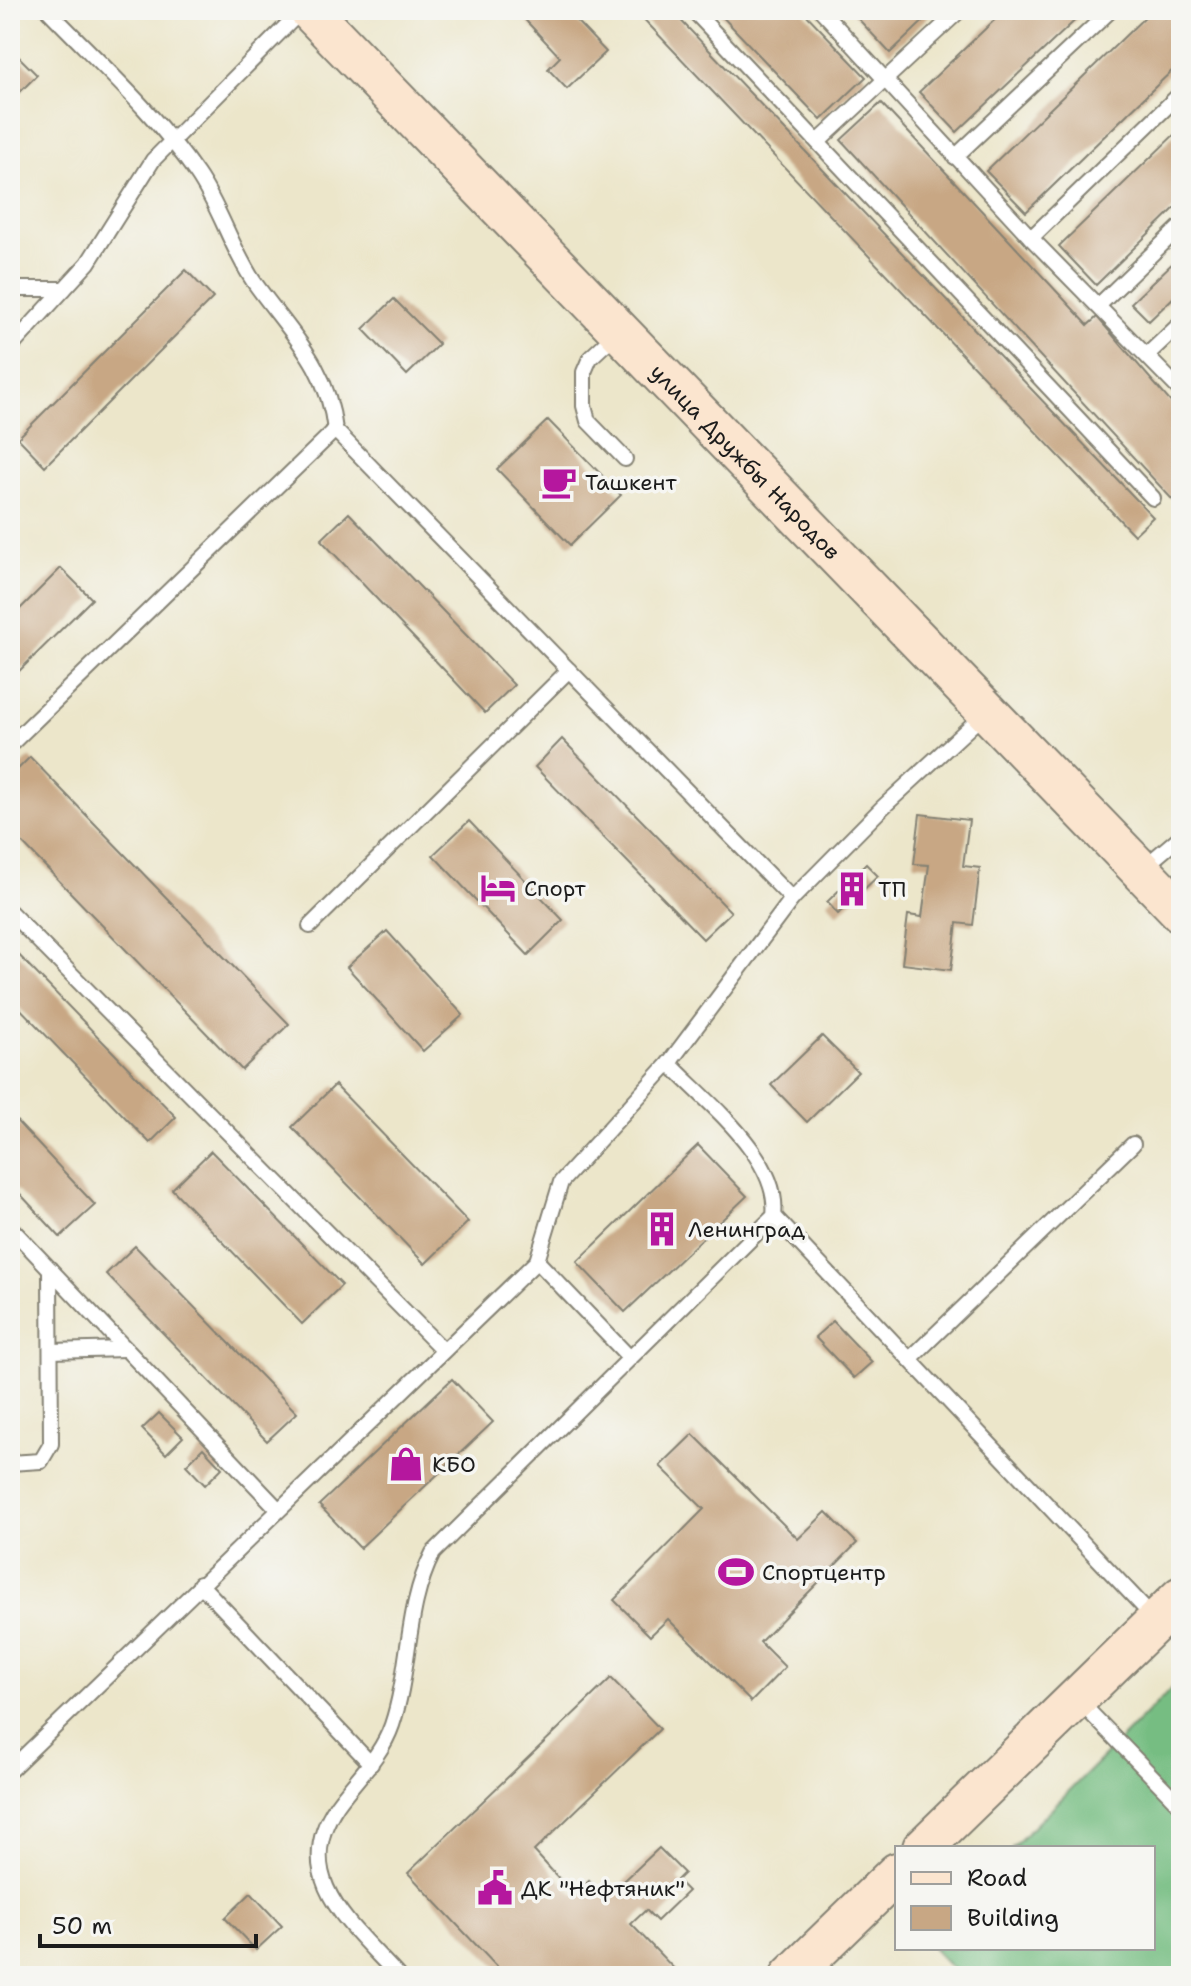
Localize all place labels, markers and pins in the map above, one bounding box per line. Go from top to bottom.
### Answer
cafe icon: Ташкент [540,463,578,501]
place label: Ташкент [585,468,677,497]
hotel icon: Спорт [479,869,517,907]
building icon: ТП [833,870,871,908]
place label: Спорт [524,874,587,903]
place label: ТП [878,875,906,904]
building icon: Ленинград [643,1210,681,1248]
place label: Ленинград [688,1215,805,1244]
shop icon: КБО [387,1445,425,1483]
place label: КБО [432,1450,476,1479]
sports icon: Спортцентр [717,1553,755,1591]
place label: Спортцентр [762,1558,886,1587]
public building icon: ДК "Нефтяник" [476,1869,514,1907]
place label: ДК "Нефтяник" [521,1874,685,1903]

